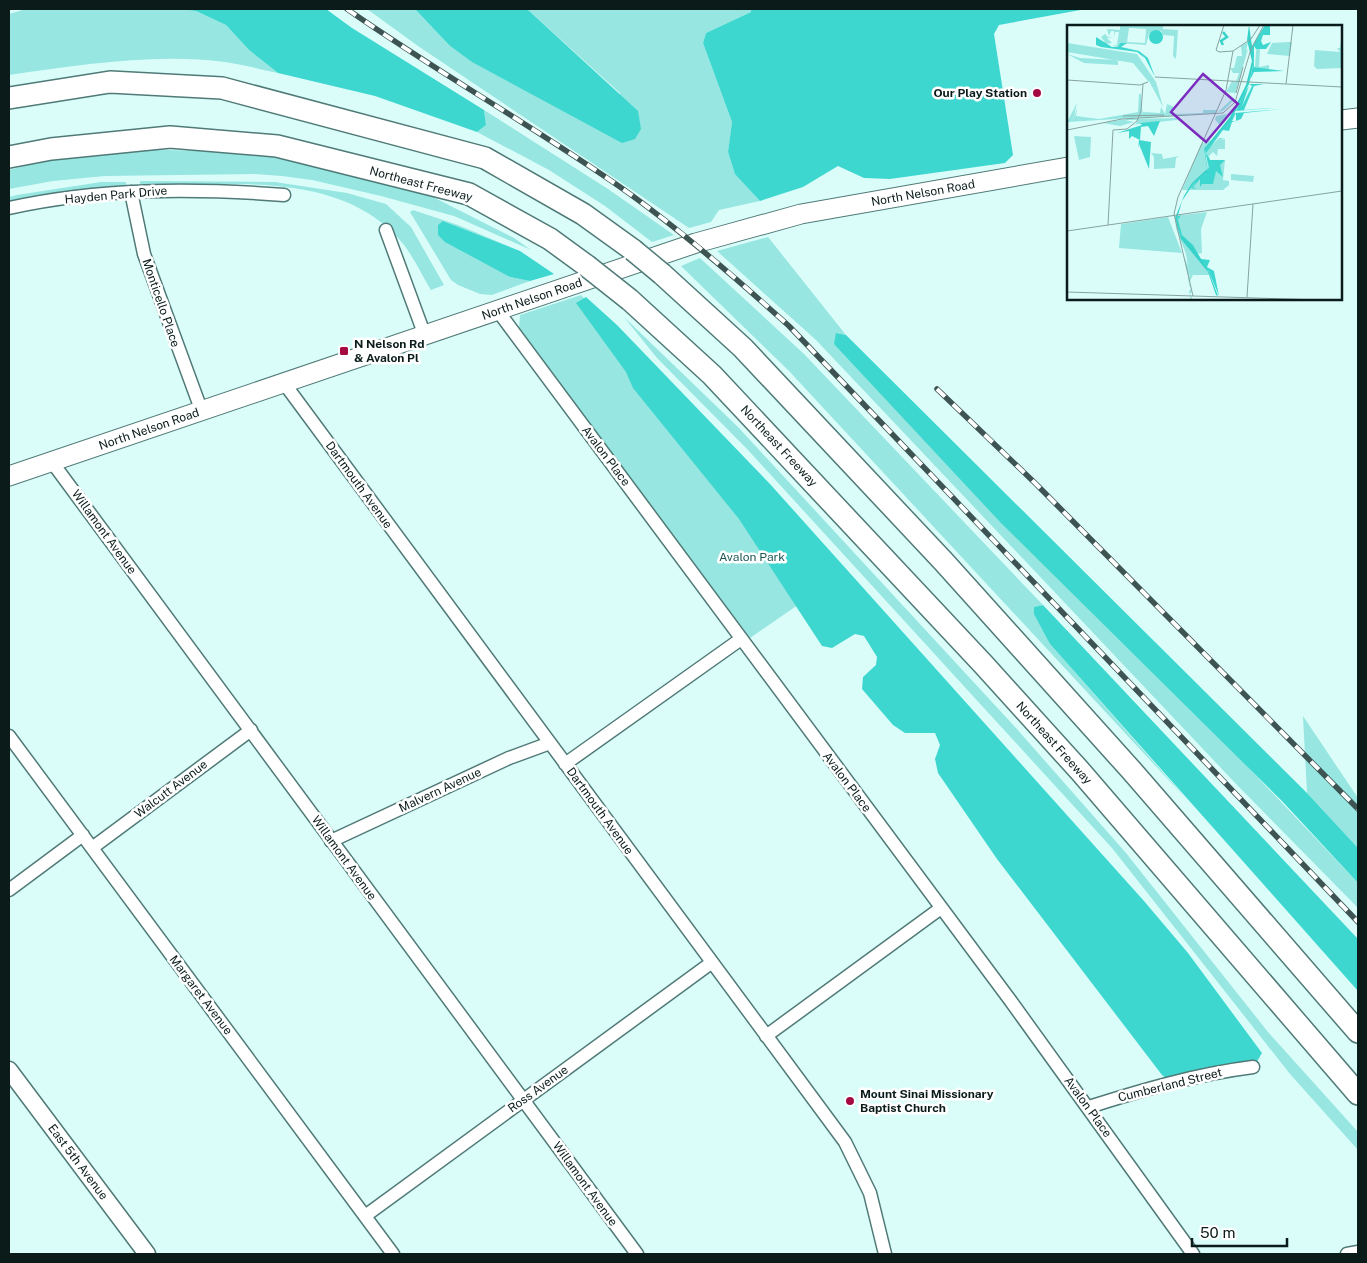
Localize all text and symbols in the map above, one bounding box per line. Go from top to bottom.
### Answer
inset map [1067,25,1342,300]
place label: Our Play Station [933,86,1027,100]
marker: Our Play Station [1031,87,1043,99]
street label: Northeast Freeway [368,164,475,205]
street label: North Nelson Road [870,177,976,209]
street label: Hayden Park Drive [64,184,168,206]
street label: Monticello Place [139,257,183,349]
street label: North Nelson Road [480,275,584,323]
place label: N Nelson Rd & Avalon Pl [354,337,425,365]
marker: N Nelson Rd & Avalon Pl [338,345,350,357]
street label: Northeast Freeway [738,402,821,490]
street label: North Nelson Road [97,405,201,453]
street label: Avalon Place [579,423,633,489]
street label: Dartmouth Avenue [323,439,395,531]
street label: Willamont Avenue [69,487,139,577]
park label: Avalon Park [719,550,785,564]
street label: Northeast Freeway [1013,699,1095,787]
street label: Avalon Place [820,749,874,815]
street label: Walcutt Avenue [132,757,210,821]
street label: Malvern Avenue [397,765,484,815]
street label: Dartmouth Avenue [564,765,636,857]
street label: Willamont Avenue [309,813,379,903]
street label: Margaret Avenue [167,953,235,1038]
street label: Ross Avenue [505,1062,571,1115]
street label: Cumberland Street [1117,1065,1224,1105]
street label: Avalon Place [1061,1074,1115,1140]
place label: Mount Sinai Missionary Baptist Church [860,1087,994,1115]
marker: Mount Sinai Missionary Baptist Church [844,1095,856,1107]
street label: East 5th Avenue [45,1121,111,1203]
street label: Willamont Avenue [550,1139,620,1229]
scale bar [1192,1216,1287,1248]
text: 50 m [1200,1224,1235,1241]

